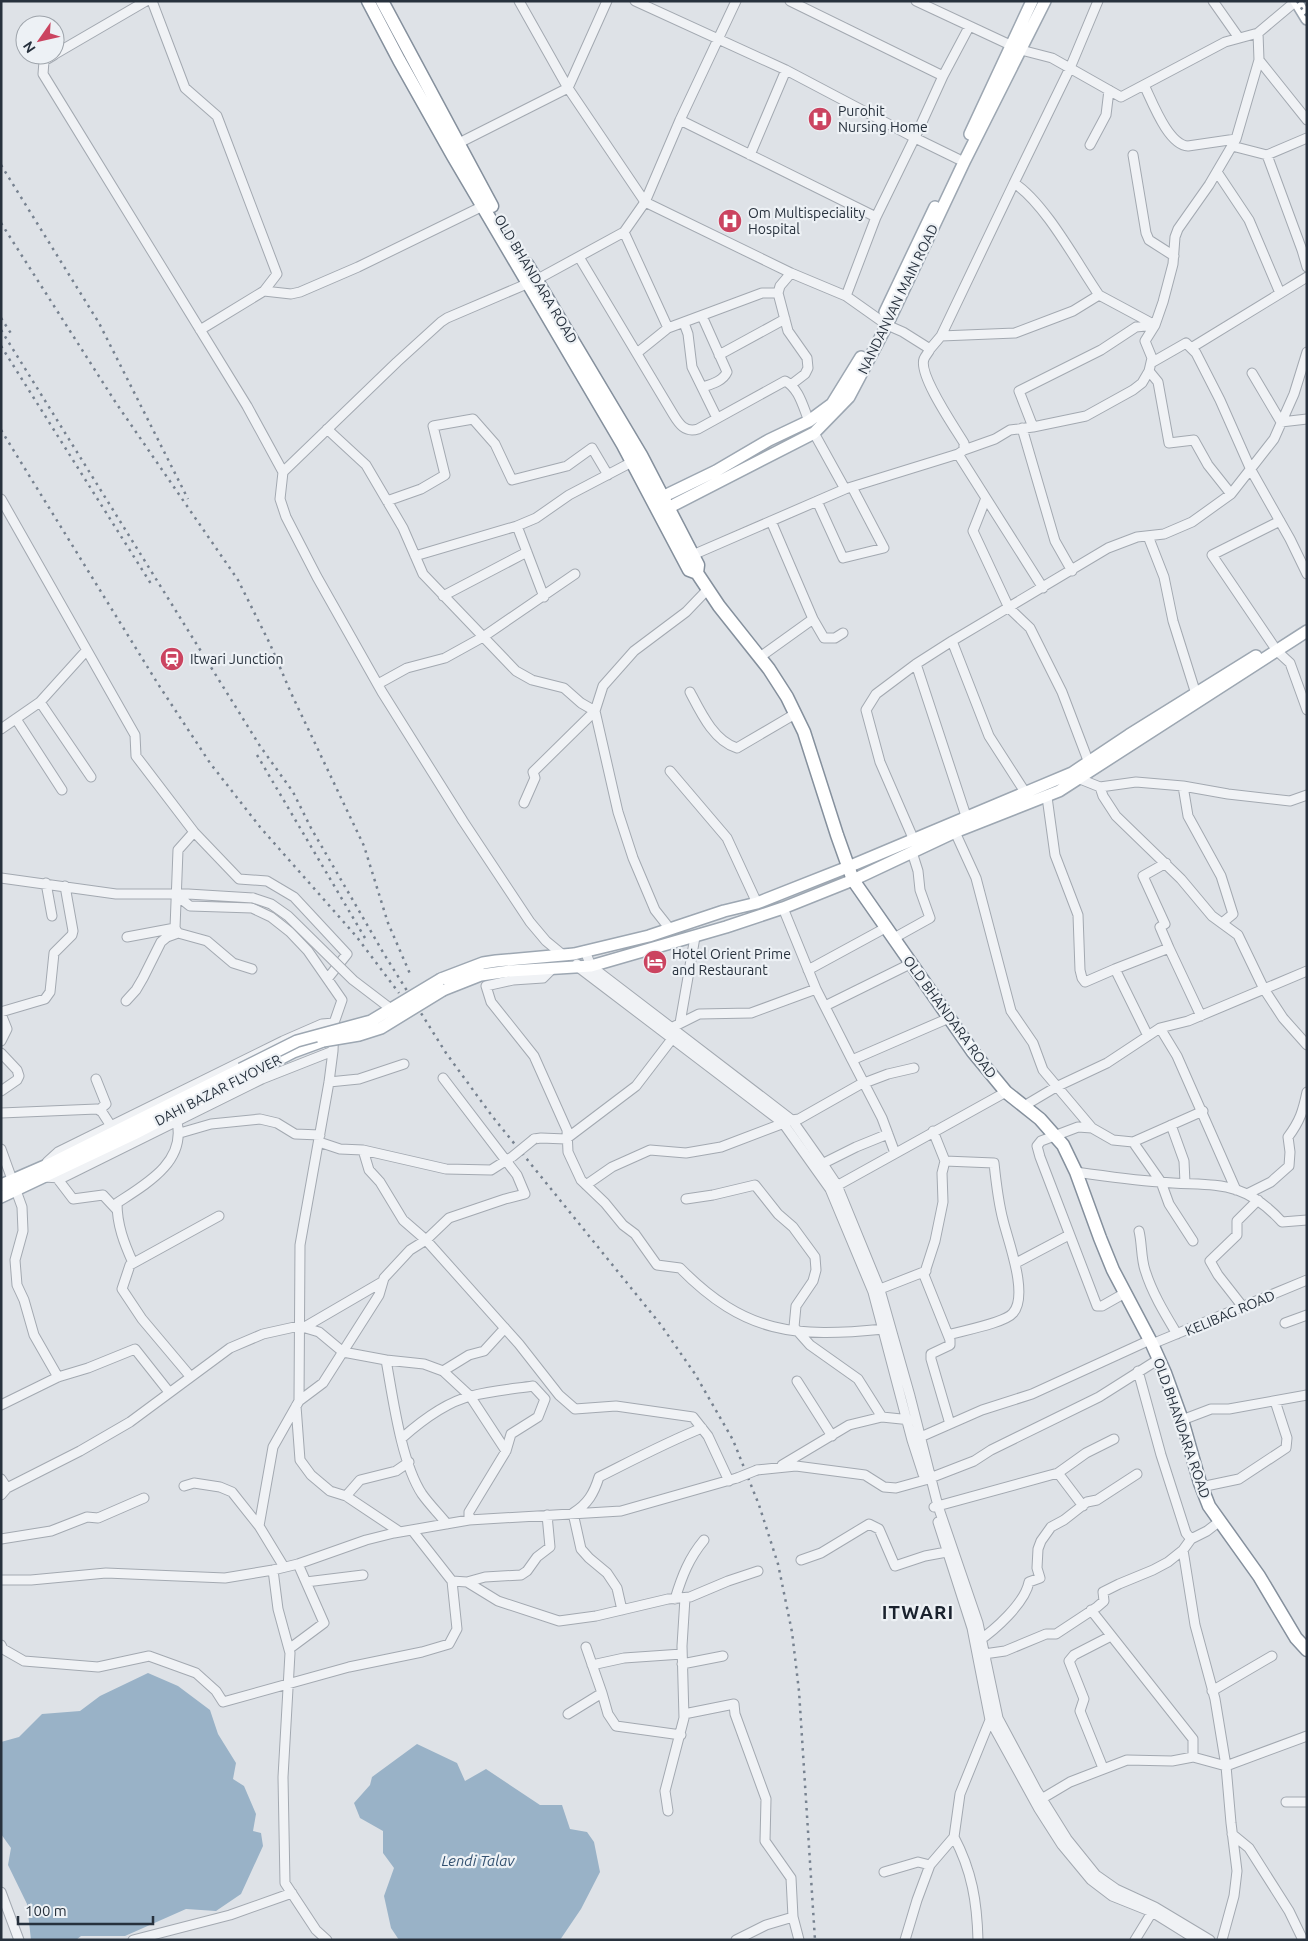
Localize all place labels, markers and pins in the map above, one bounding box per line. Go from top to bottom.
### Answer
place label: Purohit Nursing Home [838,103,928,135]
hospital icon: Purohit Nursing Home [807,106,833,132]
place label: Om Multispeciality Hospital [748,205,866,237]
hospital icon: Om Multispeciality Hospital [717,208,743,234]
station icon: Itwari Junction [159,646,185,672]
place label: Itwari Junction [190,651,284,667]
place label: Hotel Orient Prime and Restaurant [672,946,791,978]
hotel icon: Hotel Orient Prime and Restaurant [642,949,668,975]

